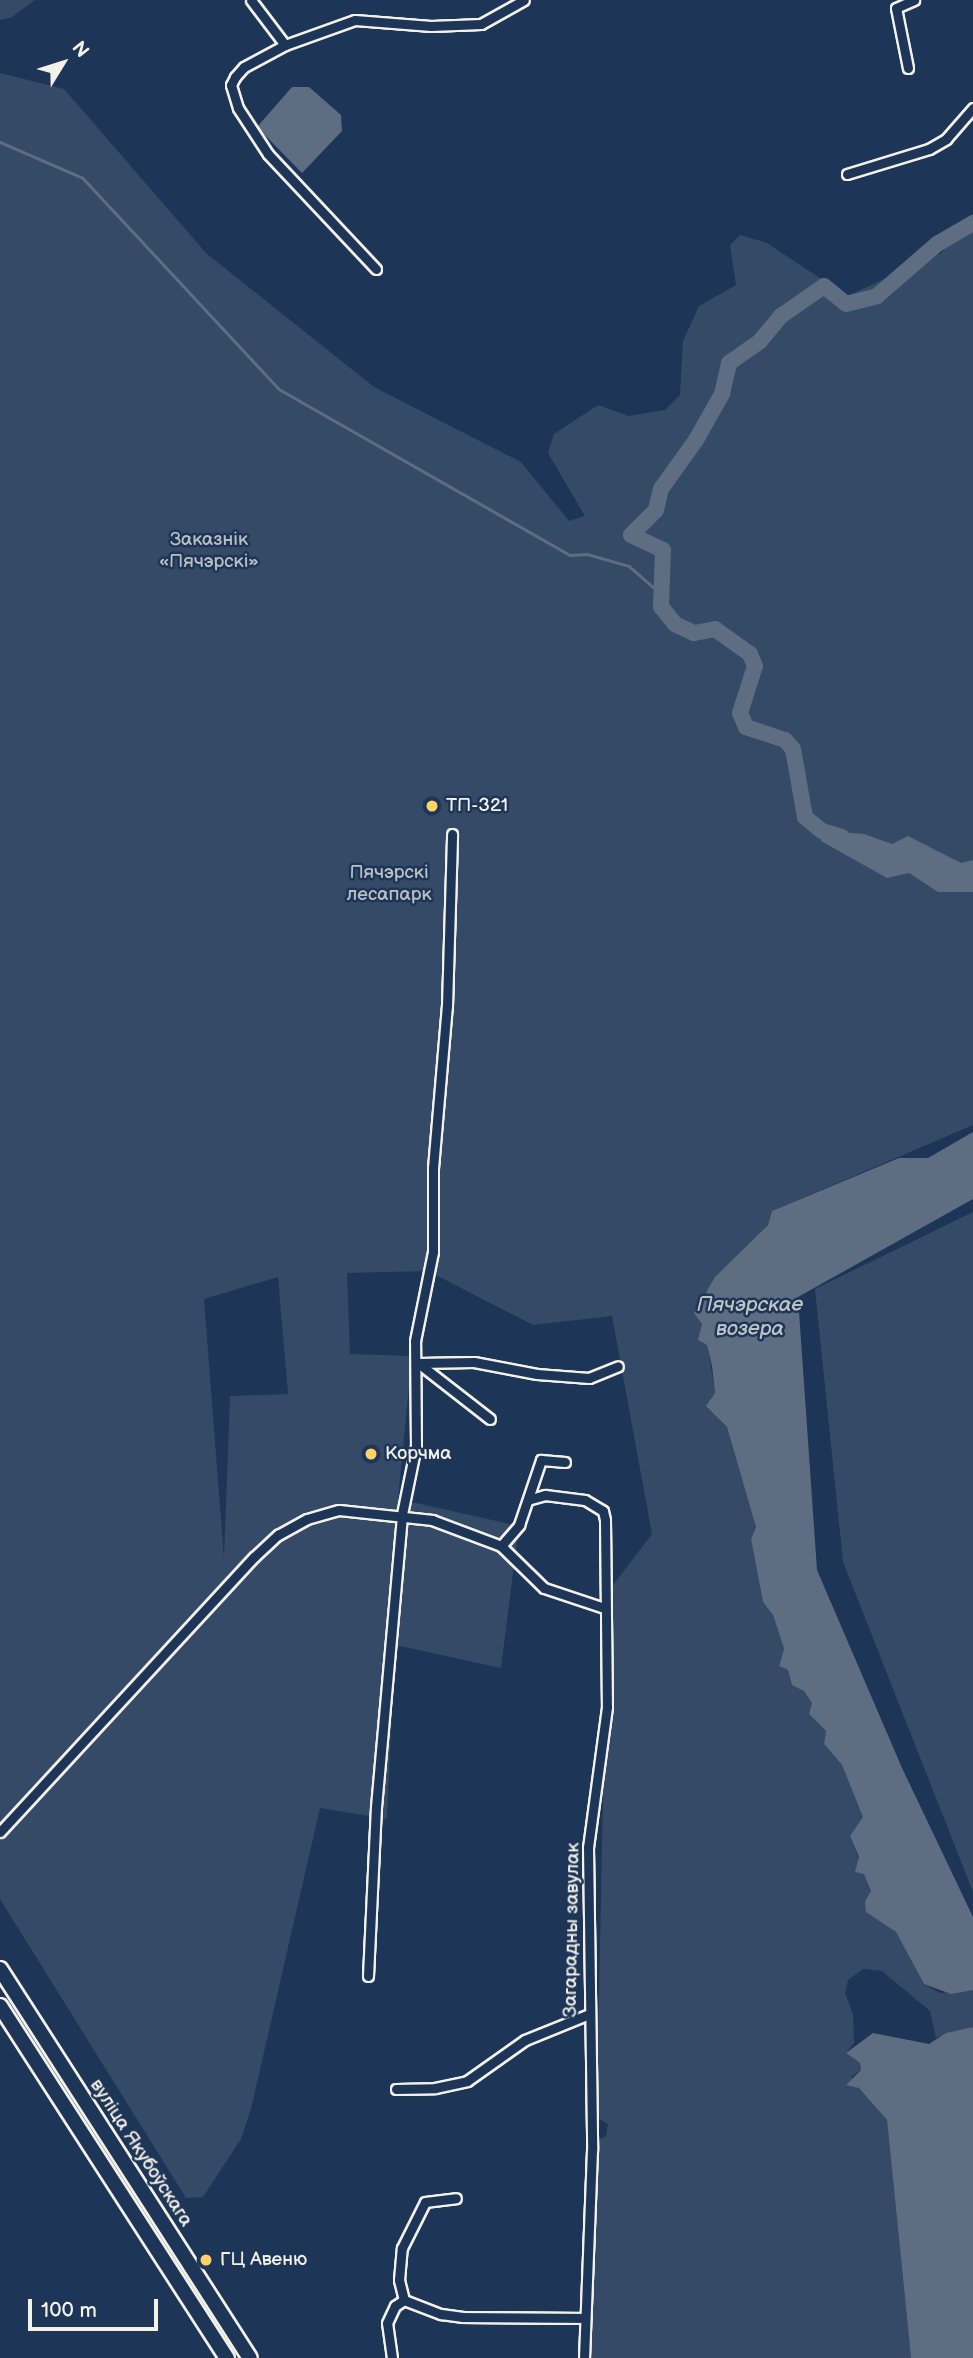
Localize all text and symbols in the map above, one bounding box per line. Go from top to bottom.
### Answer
north arrow [28,28,98,98]
text: N [66,37,93,62]
park label: Заказнік «Пячэрскі» [159,529,259,573]
place label: ТП-321 [446,795,508,817]
marker: ТП-321 [424,798,440,814]
park label: Пячэрскі лесапарк [347,862,431,906]
water label: Пячэрскае возера [697,1292,803,1342]
place label: Корчма [385,1443,451,1465]
marker: Корчма [363,1446,379,1462]
street label: Загарадны завулак [559,1842,585,2018]
street label: вуліца Якубоўскага [85,2075,197,2231]
place label: ГЦ Авеню [220,2249,307,2271]
marker: ГЦ Авеню [198,2252,214,2268]
scale bar [32,2284,161,2328]
text: 100 m [41,2298,97,2323]

